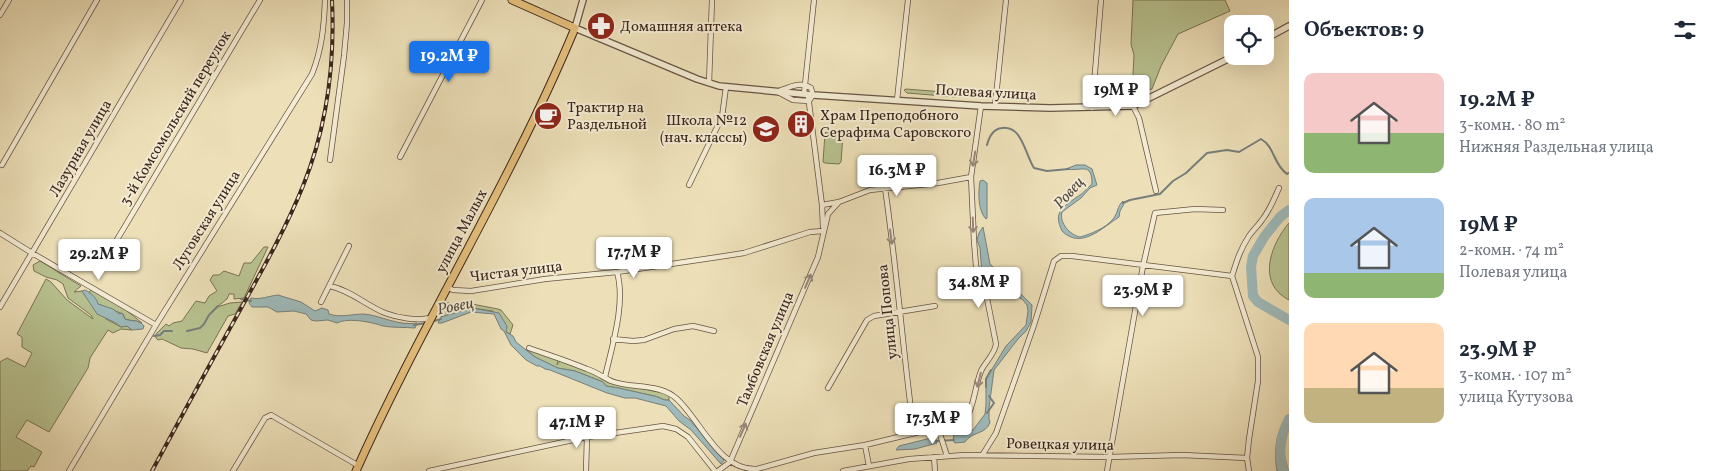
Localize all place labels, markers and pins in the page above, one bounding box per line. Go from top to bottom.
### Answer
pharmacy icon: Домашняя аптека [586,11,616,41]
place label: Домашняя аптека [620,17,743,38]
pin: 19.2M ₽ [403,41,495,83]
pin: 19M ₽ [1081,74,1151,117]
place label: Трактир на Раздельной [567,98,647,136]
cafe icon: Трактир на Раздельной [533,101,563,131]
place label: Храм Преподобного Серафима Саровского [820,106,971,144]
building icon: Храм Преподобного Серафима Саровского [786,109,816,139]
place label: Школа №12 (нач. классы) [660,111,747,149]
school or university icon: Школа №12 (нач. классы) [751,114,781,144]
pin: 16.3M ₽ [851,154,943,197]
pin: 17.7M ₽ [588,236,680,279]
pin: 29.2M ₽ [53,238,145,281]
pin: 34.8M ₽ [933,266,1025,309]
pin: 23.9M ₽ [1097,274,1189,317]
pin: 17.3M ₽ [887,402,979,445]
pin: 47.1M ₽ [531,406,623,449]

